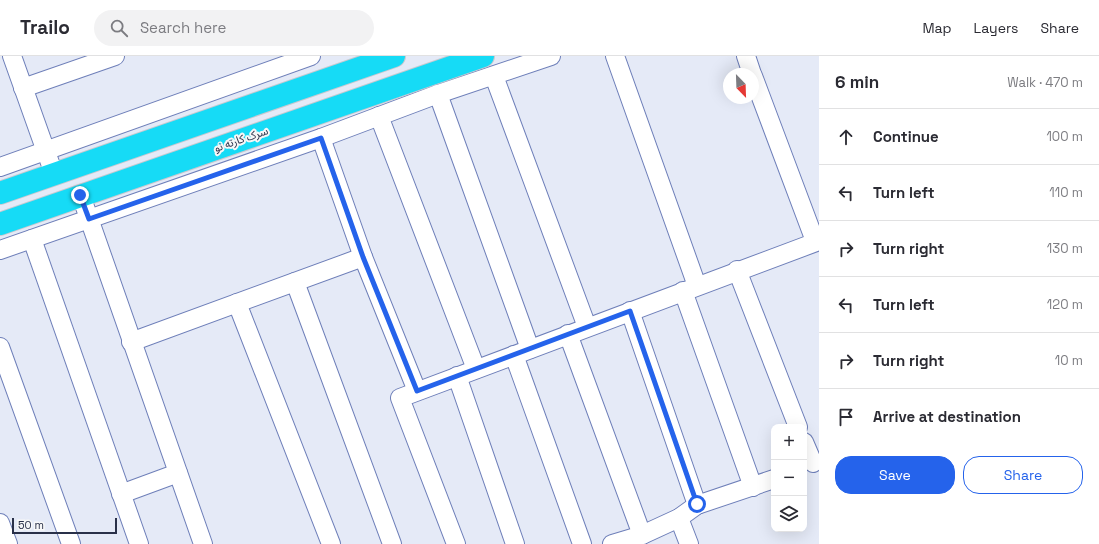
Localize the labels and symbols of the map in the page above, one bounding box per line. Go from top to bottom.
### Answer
north arrow [723,68,759,104]
street label: سرک کارته نو [212,123,270,155]
route end [71,186,89,204]
route start [688,495,706,513]
scale bar [12,516,117,535]

